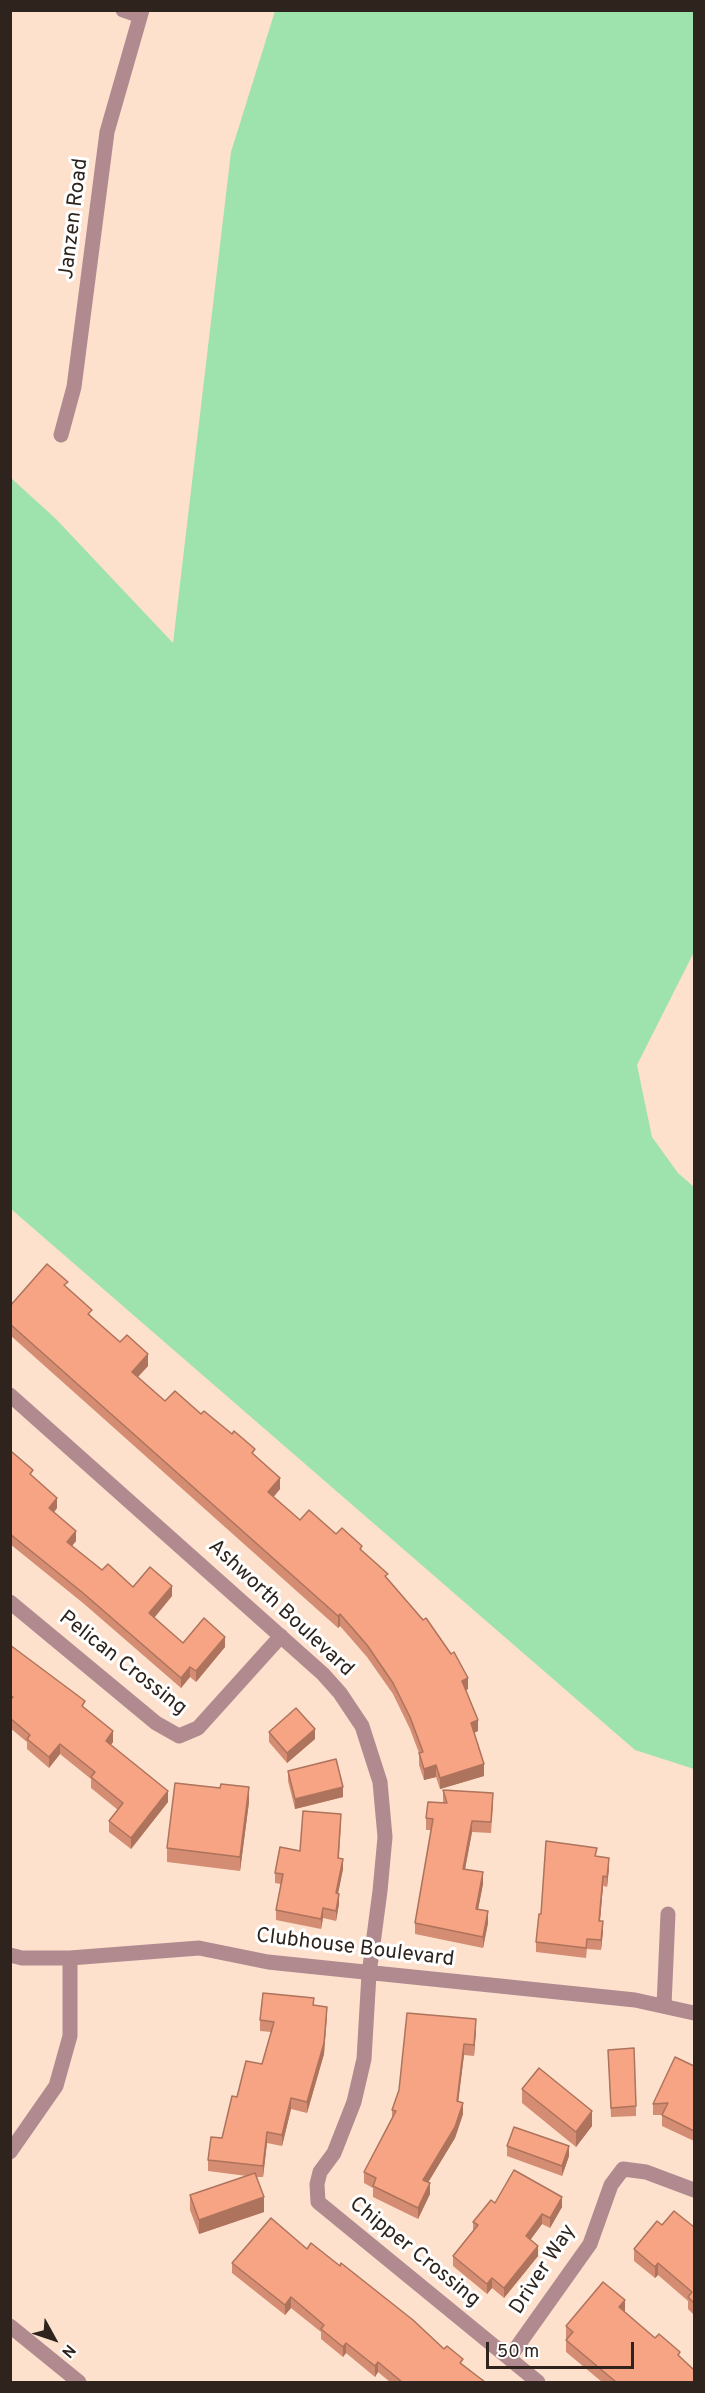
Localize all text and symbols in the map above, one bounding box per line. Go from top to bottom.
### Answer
street label: Janzen Road [55,157,95,281]
street label: Ashworth Boulevard [202,1535,358,1683]
street label: Pelican Crossing [53,1606,191,1722]
street label: Clubhouse Boulevard [255,1924,455,1974]
street label: Chipper Crossing [343,2193,485,2313]
street label: Driver Way [506,2220,582,2320]
north arrow [24,2309,84,2369]
scale bar [489,2330,638,2368]
text: N [56,2340,79,2361]
text: 50 m [497,2341,539,2364]

